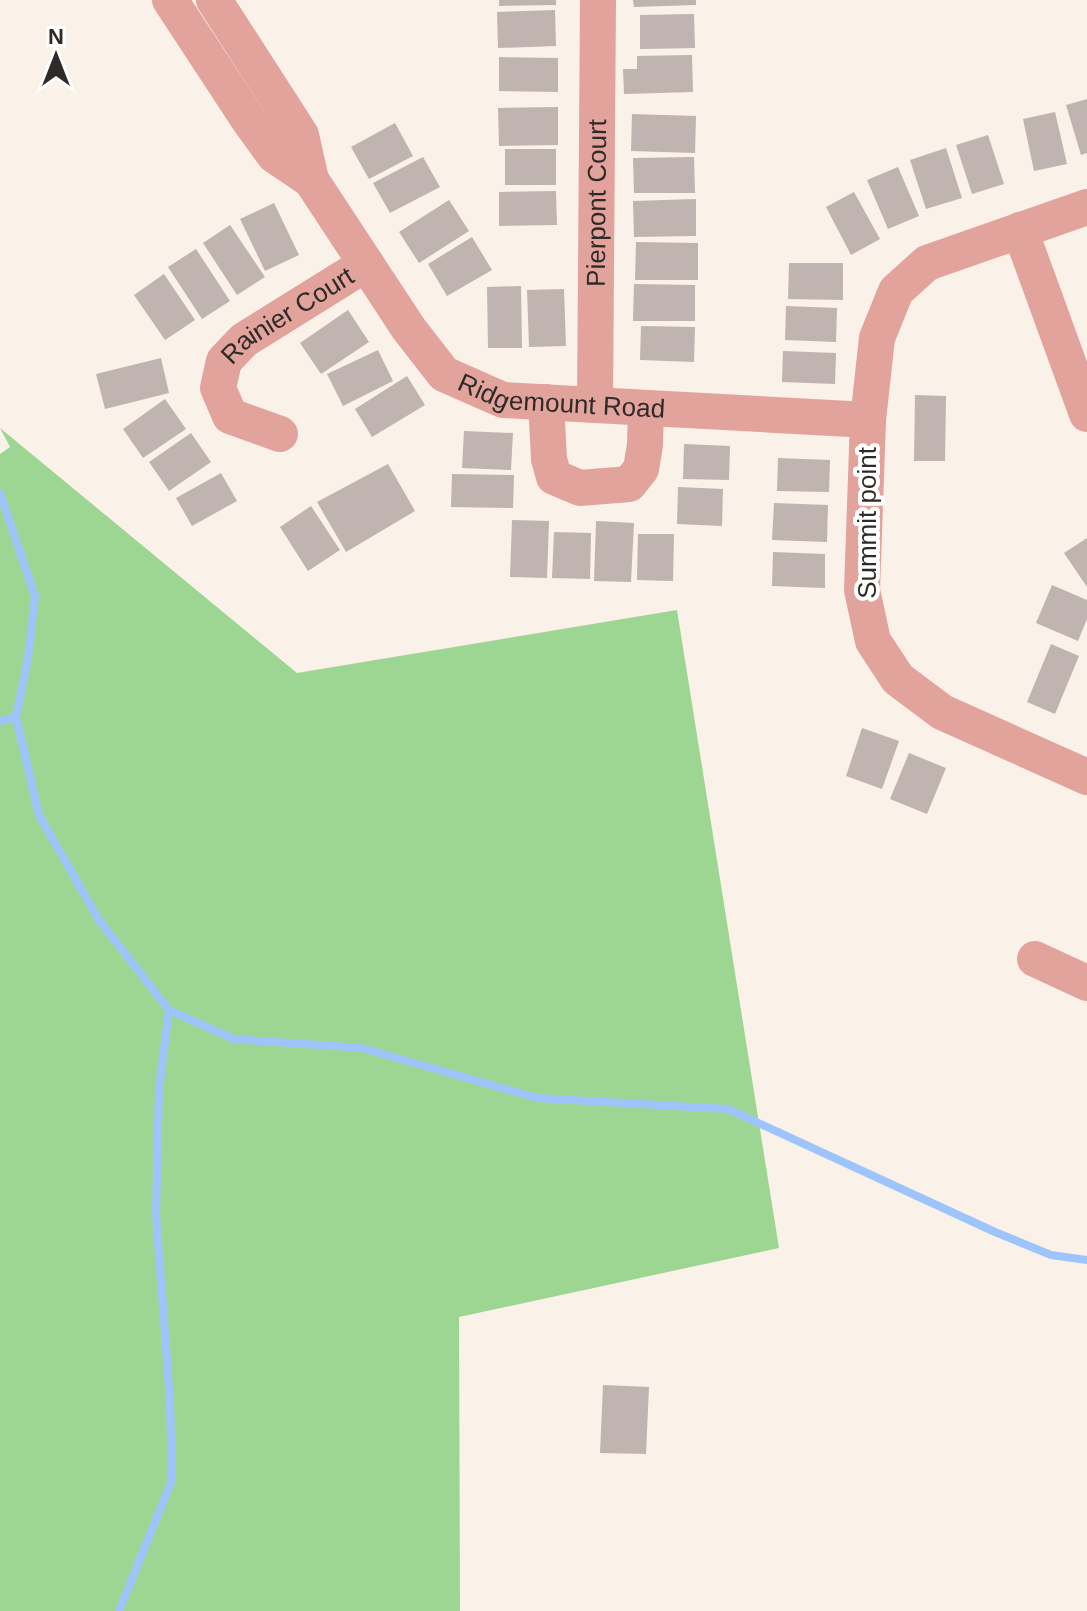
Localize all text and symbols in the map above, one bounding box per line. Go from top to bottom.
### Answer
north arrow [16,16,96,96]
text: N [48,24,64,49]
street label: Pierpont Court [581,118,612,287]
street label: Rainier Court [215,260,360,370]
street label: Ridgemount Road [454,367,666,424]
street label: Summit point [852,446,882,599]

